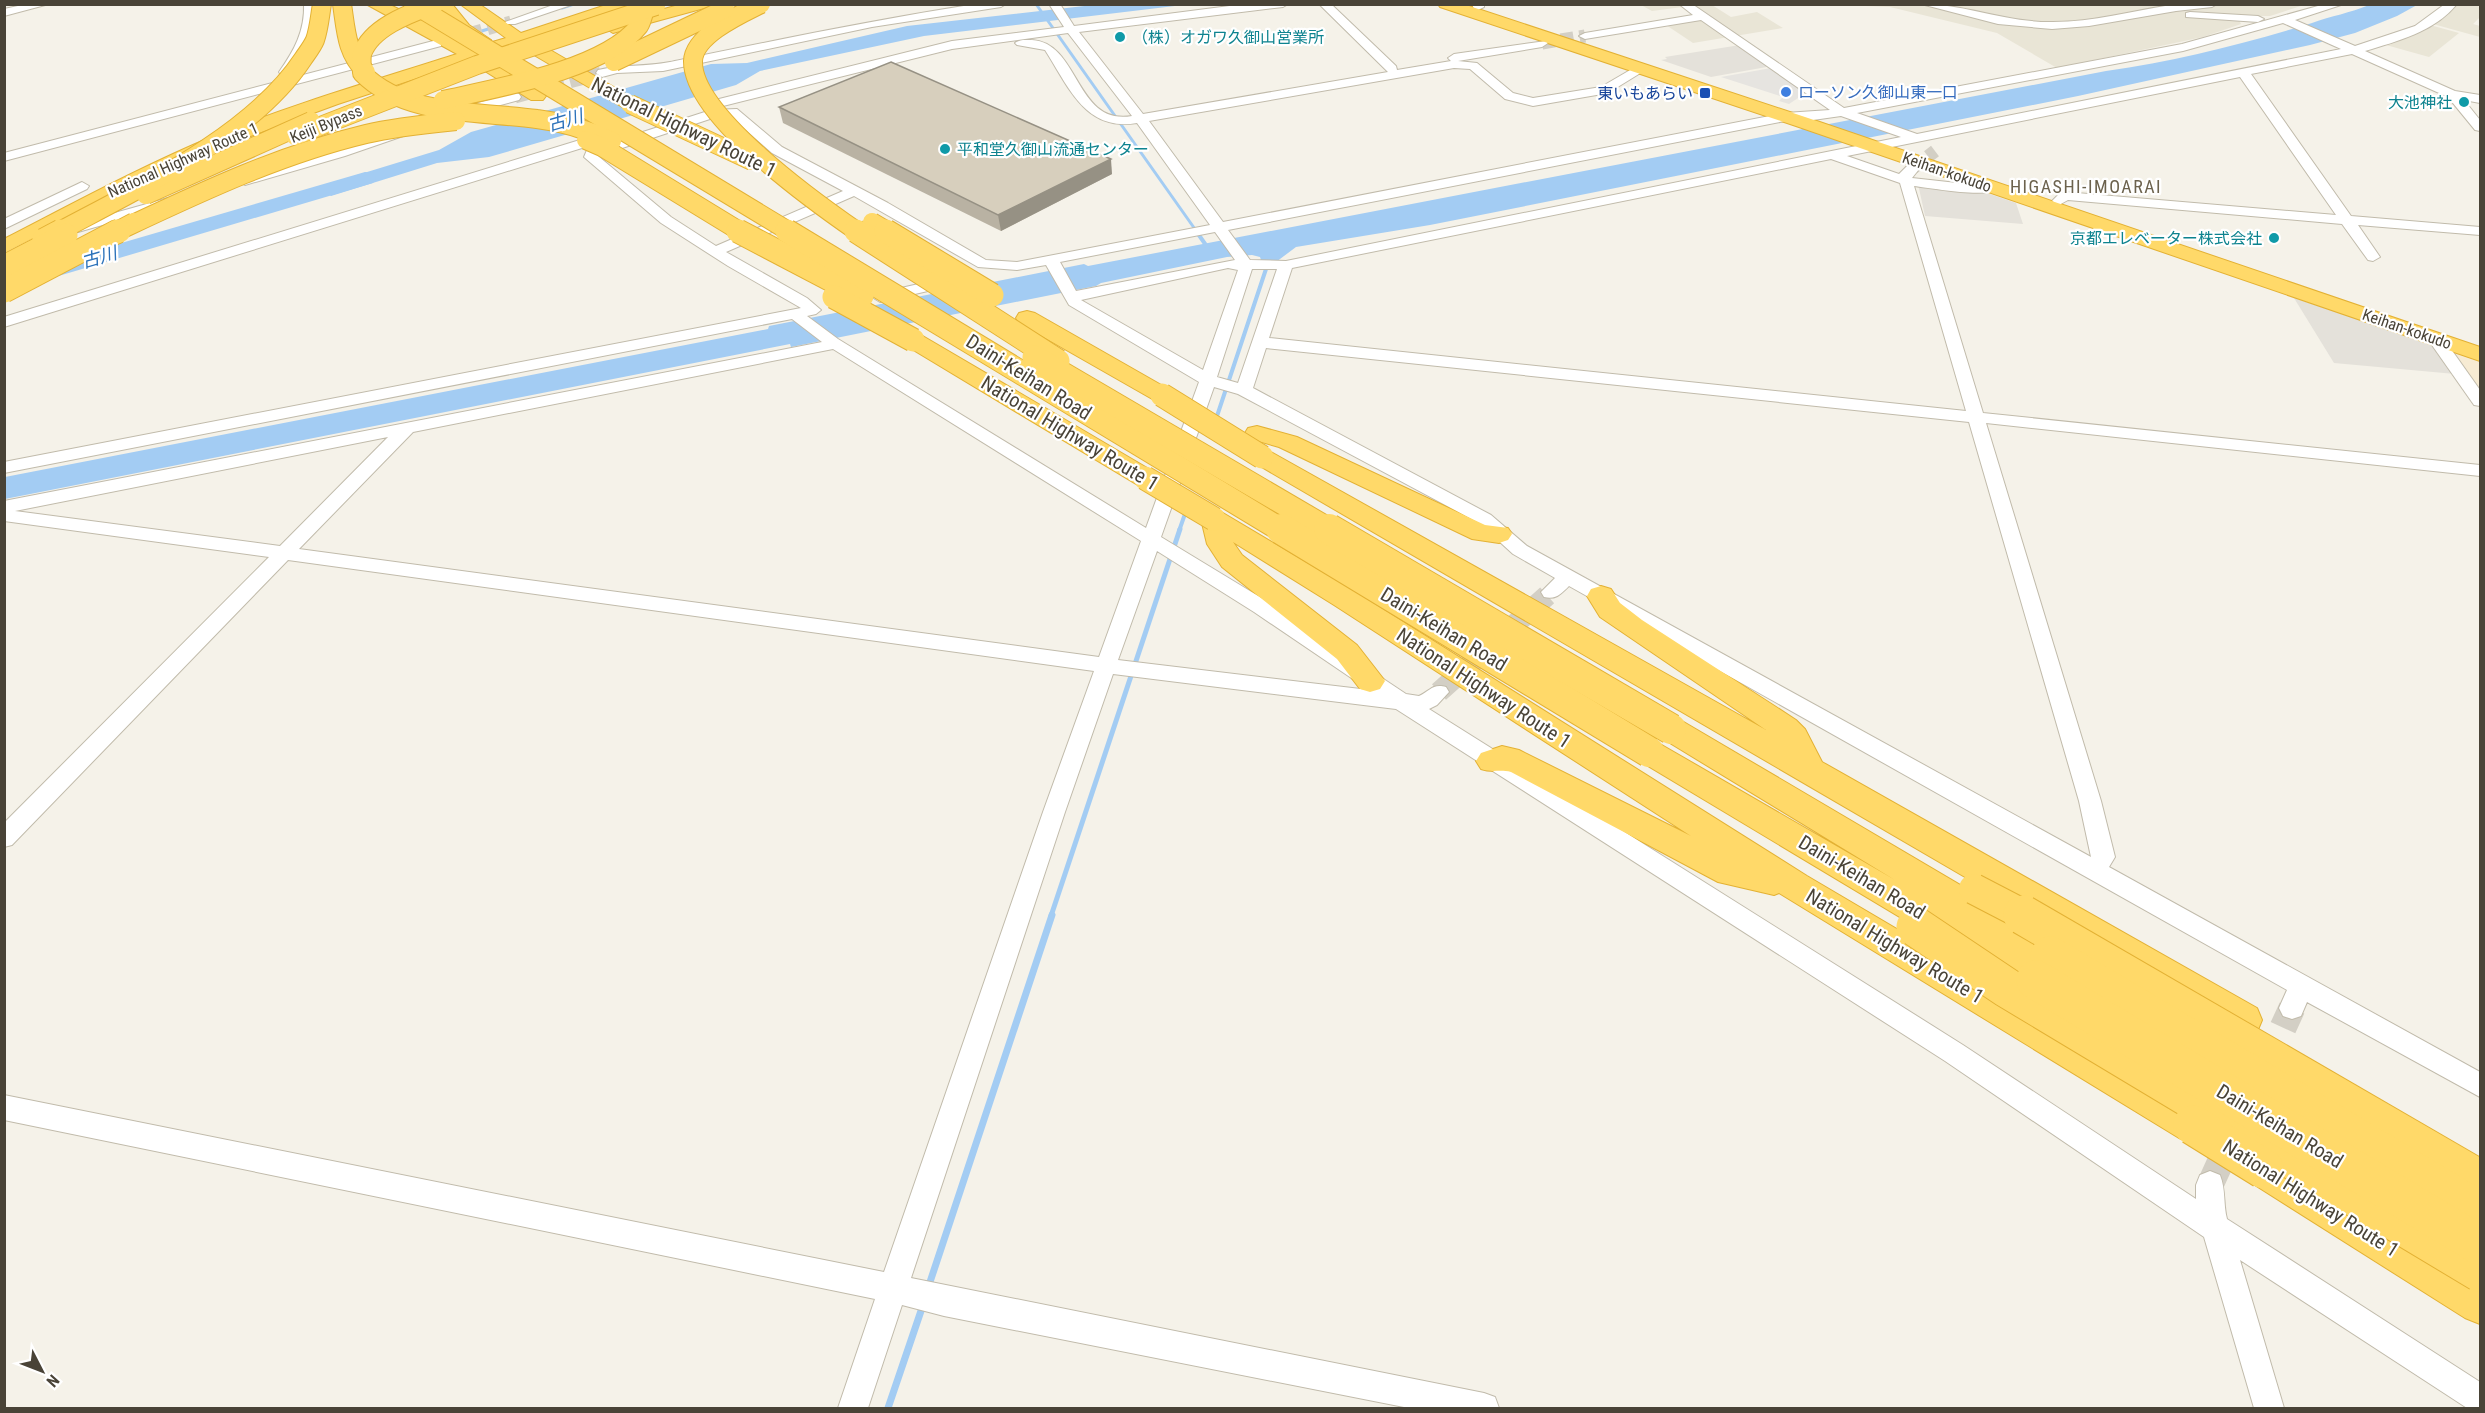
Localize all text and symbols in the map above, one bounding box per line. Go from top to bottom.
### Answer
place label: （株）オガワ久御山営業所 [1132,28,1324,47]
marker: （株）オガワ久御山営業所 [1113,30,1127,44]
street label: National Highway Route 1 [588,72,780,182]
place label: ローソン久御山東一口 [1798,83,1958,102]
place label: 東いもあらい [1597,84,1693,103]
marker: ローソン久御山東一口 [1779,85,1793,99]
marker: 東いもあらい [1698,86,1712,100]
place label: 大池神社 [2388,93,2452,112]
marker: 大池神社 [2457,95,2471,109]
street label: Keiji Bypass [287,101,365,147]
water label: 古川 [545,104,587,135]
street label: National Highway Route 1 [105,118,261,202]
place label: 平和堂久御山流通センター [957,140,1149,159]
marker: 平和堂久御山流通センター [938,142,952,156]
street label: Keihan-kokudo [1900,148,1994,196]
district label: HIGASHI-IMOARAI [2010,176,2162,197]
place label: 京都エレベーター株式会社 [2070,229,2262,248]
marker: 京都エレベーター株式会社 [2267,231,2281,245]
water label: 古川 [79,241,121,272]
street label: Keihan-kokudo [2360,305,2454,353]
street label: Daini-Keihan Road [962,329,1096,425]
street label: National Highway Route 1 [977,370,1163,496]
street label: Daini-Keihan Road [1376,582,1512,676]
street label: National Highway Route 1 [1392,623,1576,753]
street label: Daini-Keihan Road [1794,830,1930,924]
street label: National Highway Route 1 [1802,883,1988,1009]
street label: Daini-Keihan Road [2212,1079,2348,1173]
street label: National Highway Route 1 [2219,1134,2403,1262]
north arrow [12,1341,72,1401]
text: N [42,1371,63,1391]

